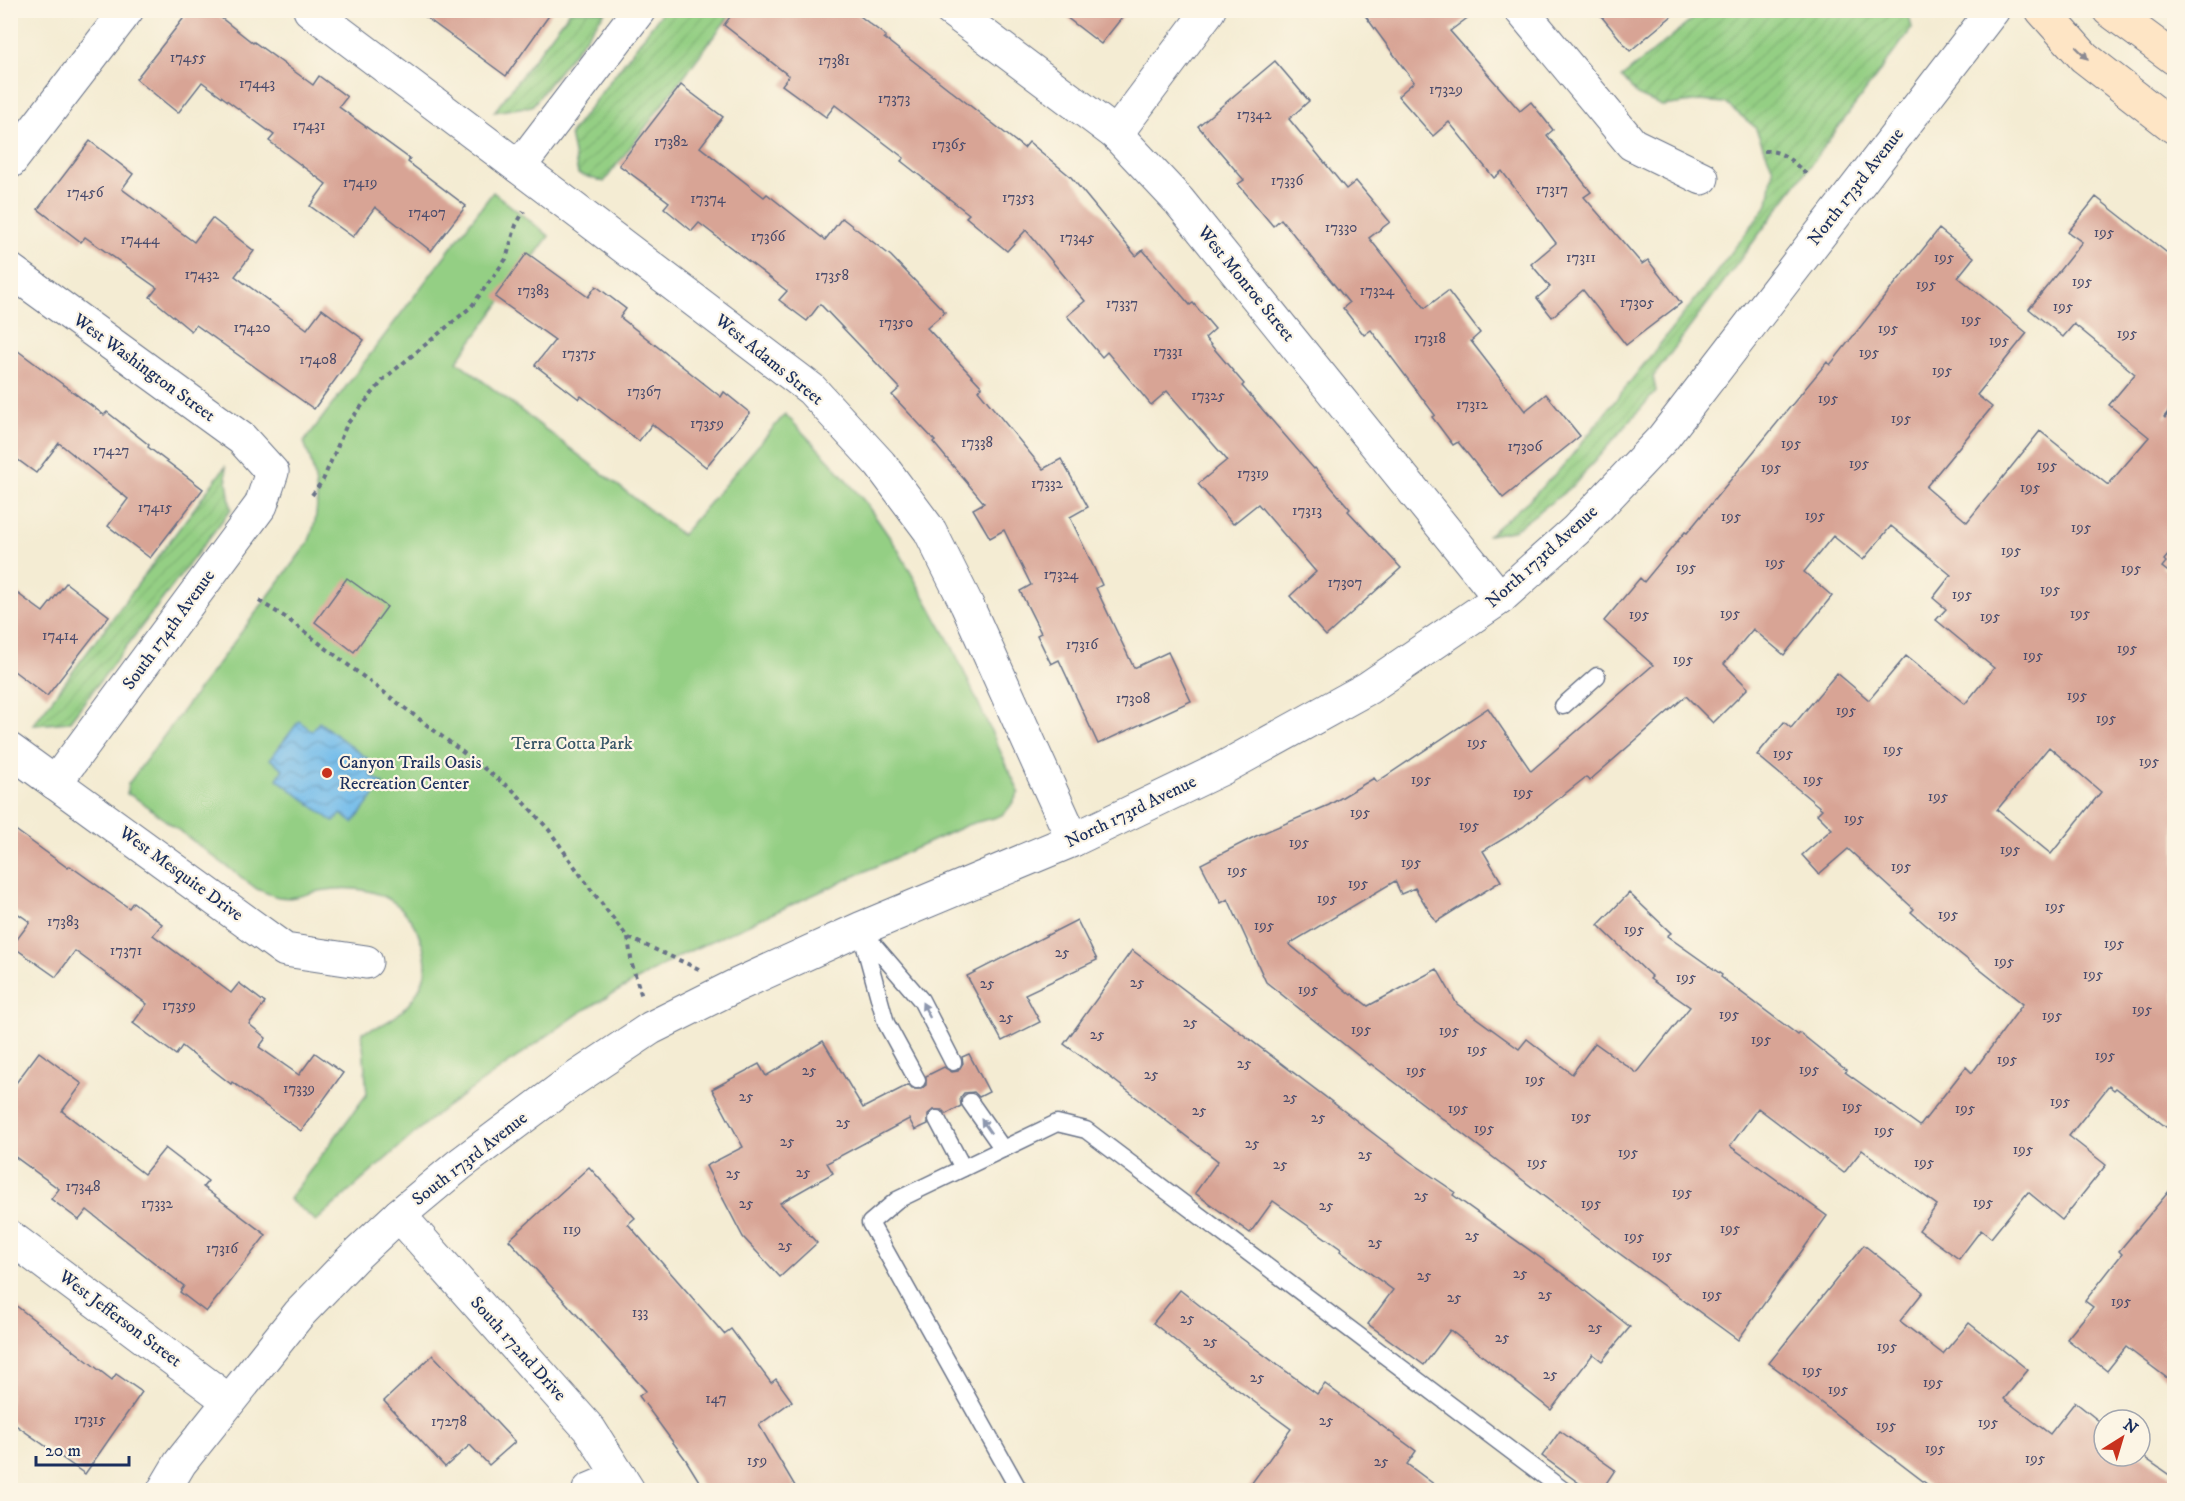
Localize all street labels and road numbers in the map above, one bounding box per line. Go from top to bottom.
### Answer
street label: North 173rd Avenue [1803,124,1909,250]
street label: West Monroe Street [1192,221,1300,346]
street label: West Washington Street [68,308,220,427]
street label: West Adams Street [710,309,828,410]
street label: North 173rd Avenue [1481,501,1603,613]
street label: South 174th Avenue [118,566,220,694]
street label: North 173rd Avenue [1062,771,1200,853]
street label: West Mesquite Drive [114,821,247,926]
street label: South 173rd Avenue [408,1107,532,1211]
street label: West Jefferson Street [54,1265,186,1372]
street label: South 172nd Drive [465,1292,571,1406]

